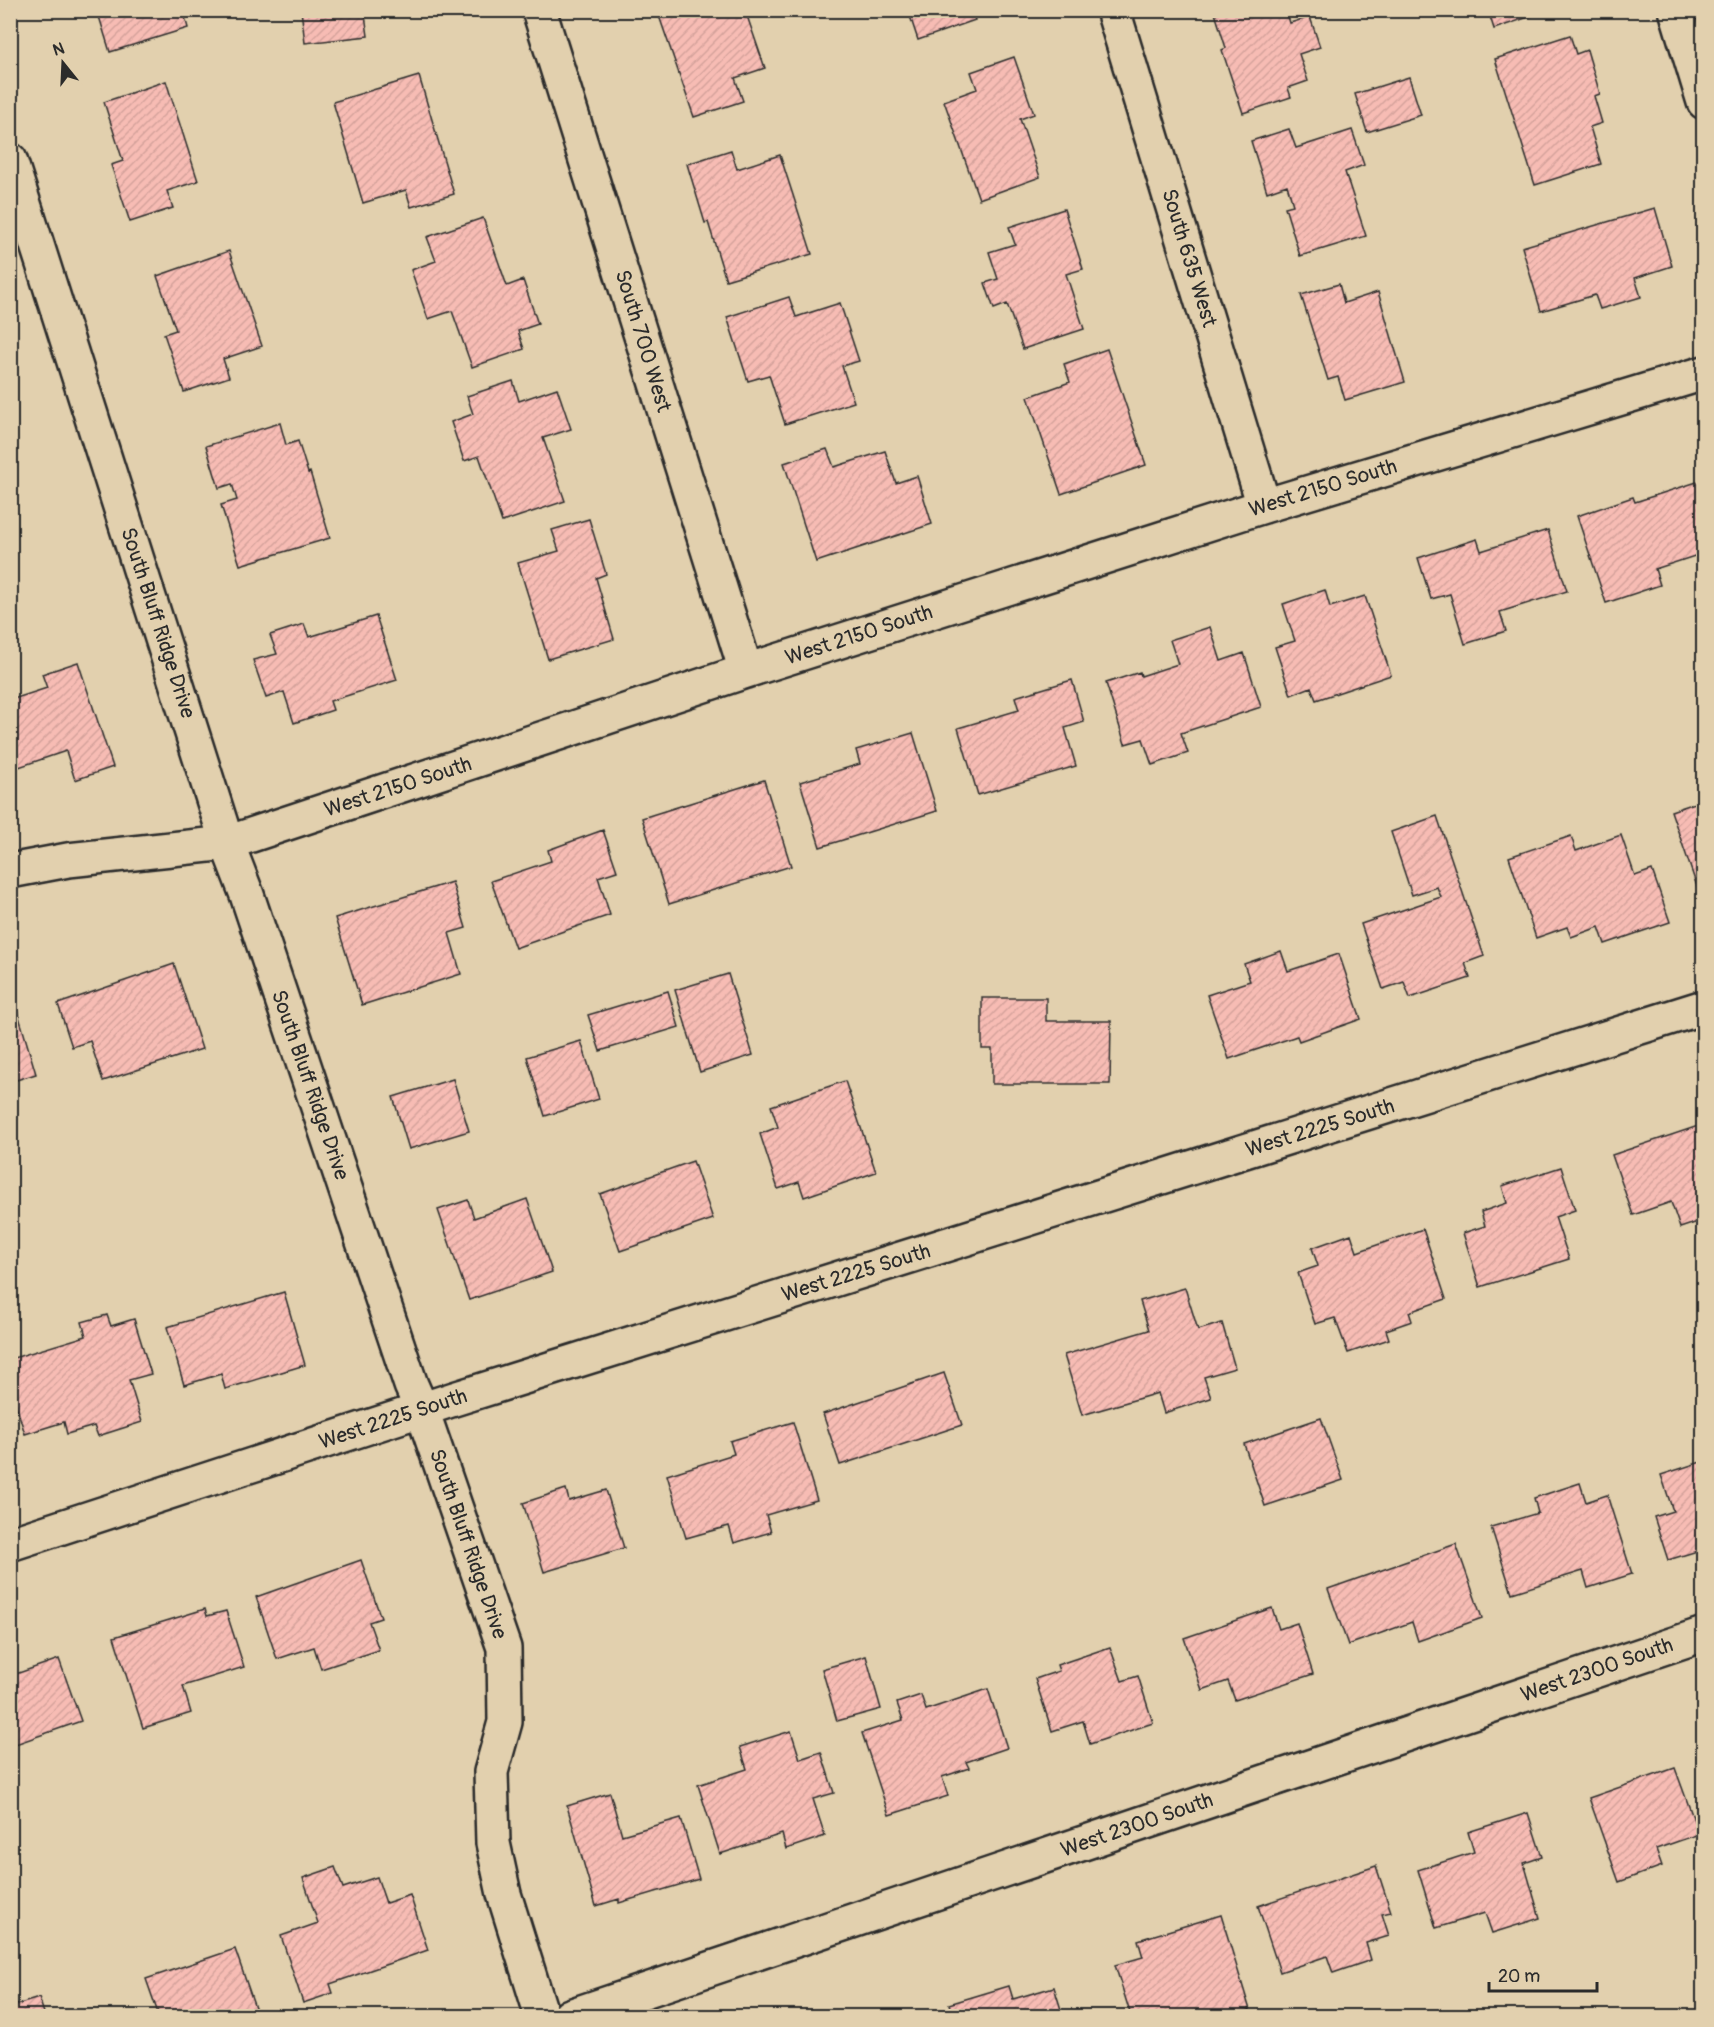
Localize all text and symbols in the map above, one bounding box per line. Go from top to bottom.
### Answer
north arrow [33,33,93,93]
text: N [50,38,67,61]
street label: South 635 West [1155,186,1223,331]
street label: South 700 West [609,267,678,416]
street label: West 2150 South [1246,453,1400,523]
street label: South Bluff Ridge Drive [114,524,202,722]
street label: West 2150 South [782,598,936,672]
street label: West 2150 South [321,750,475,824]
street label: South Bluff Ridge Drive [265,987,355,1184]
street label: West 2225 South [1242,1093,1398,1163]
street label: West 2225 South [778,1238,934,1308]
street label: West 2225 South [315,1382,471,1456]
street label: South Bluff Ridge Drive [423,1446,513,1643]
street label: West 2300 South [1517,1631,1677,1709]
street label: West 2300 South [1057,1786,1217,1864]
scale bar [1489,1955,1597,1993]
text: 20 m [1498,1965,1540,1988]

